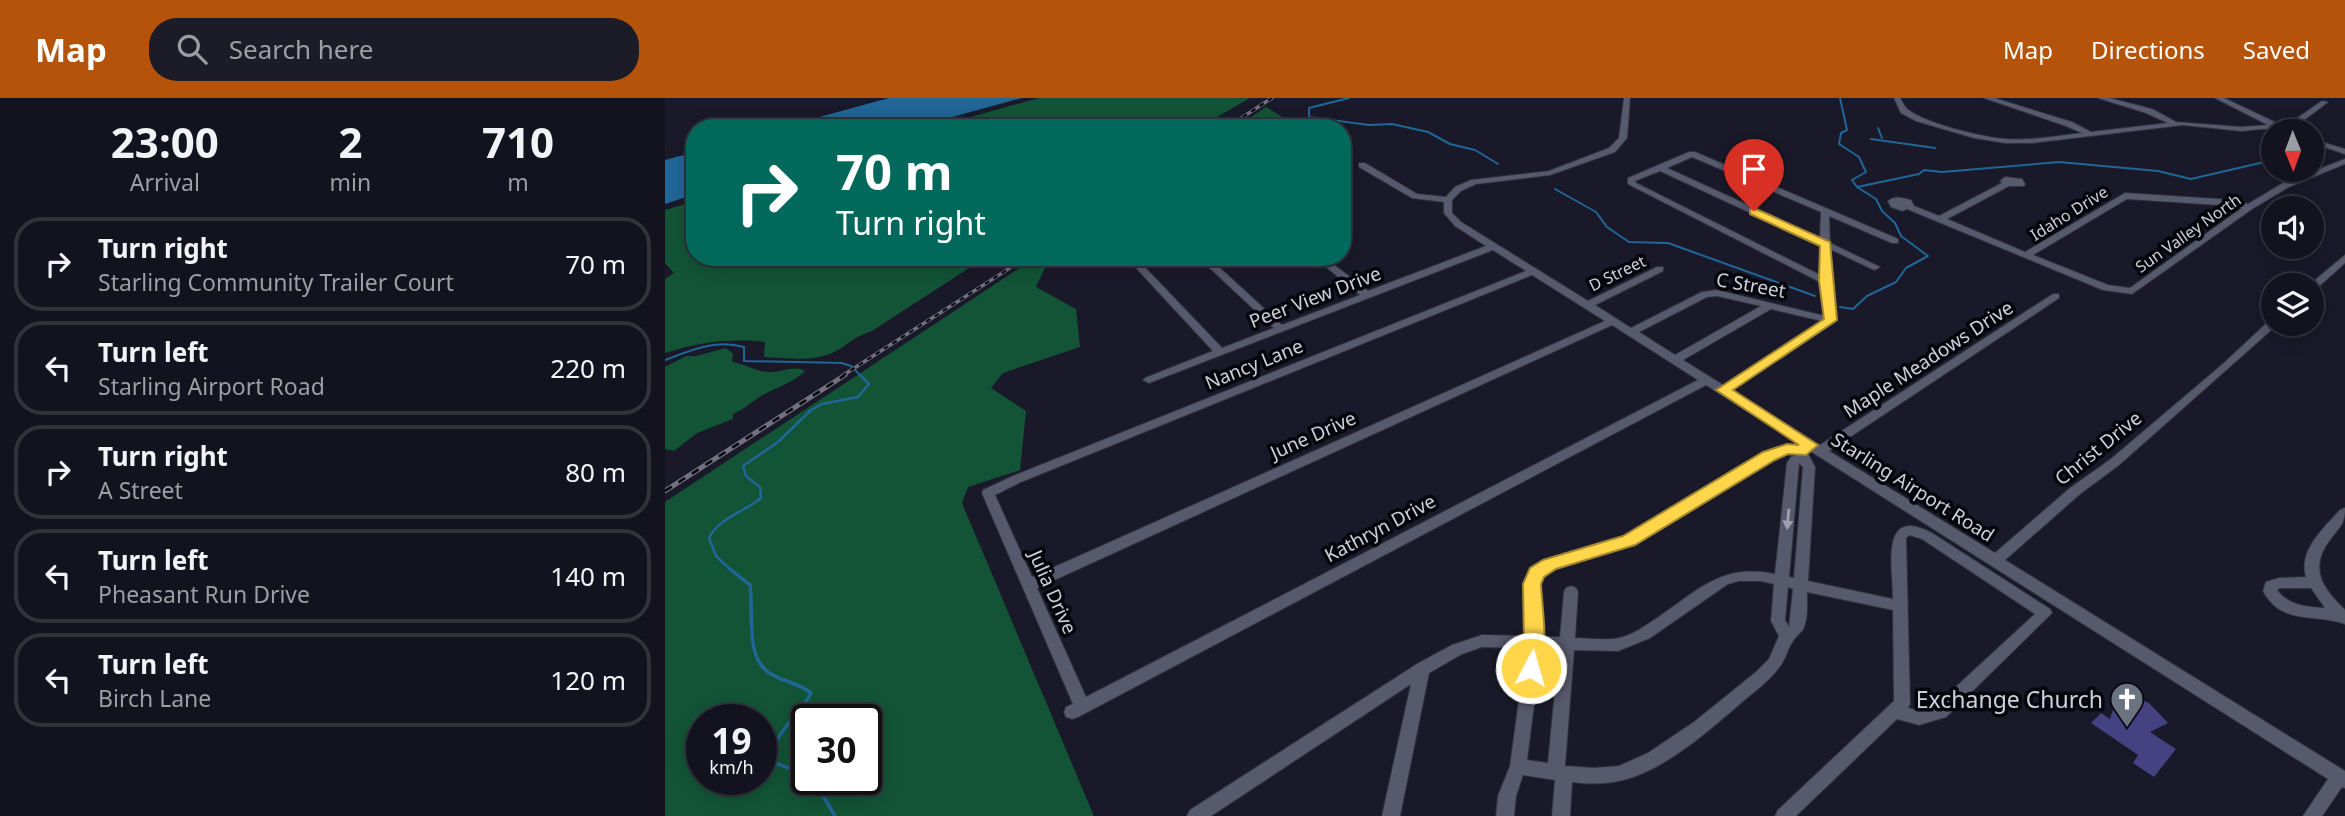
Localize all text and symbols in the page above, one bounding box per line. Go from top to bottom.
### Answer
search box [149,18,639,81]
text: Map [35,27,107,72]
icon: search [173,30,211,68]
text: Search here [229,31,373,67]
text: Map [2003,33,2053,66]
text: Directions [2091,33,2205,66]
text: Saved [2243,33,2310,66]
text: 23:00 [111,113,219,170]
text: 2 [338,113,362,170]
text: 710 [482,113,554,170]
north arrow [2261,119,2324,182]
map controls [2261,119,2324,336]
text: 70 m [836,138,953,204]
pin [1724,139,1784,211]
icon: right [721,147,812,238]
icon: arrive [1735,150,1773,188]
text: Arrival [130,166,200,198]
text: min [330,166,371,198]
text: m [507,166,529,198]
street label: Idaho Drive [2026,180,2112,246]
street label: Sun Valley North [2131,188,2245,278]
button: sound [2261,196,2324,259]
text: Turn right [836,201,986,244]
text: Turn right [98,230,228,266]
icon: right [39,245,77,283]
text: 70 m [565,246,626,282]
street label: D Street [1585,250,1649,296]
street label: Peer View Drive [1245,260,1385,334]
text: Starling Community Trailer Court [98,266,454,298]
street label: C Street [1714,266,1788,304]
button: layers [2261,273,2324,336]
street label: Maple Meadows Drive [1838,294,2018,424]
street label: Nancy Lane [1201,333,1307,395]
text: Turn left [98,334,209,370]
icon: left [39,349,77,387]
text: 220 m [550,350,626,386]
text: Starling Airport Road [98,370,325,402]
street label: June Drive [1264,405,1360,466]
street label: Christ Drive [2049,405,2147,491]
street label: Starling Airport Road [1827,426,1999,548]
text: Turn right [98,438,228,474]
icon: right [39,453,77,491]
text: 80 m [565,454,626,490]
text: A Street [98,474,183,506]
street label: Kathryn Drive [1320,488,1440,568]
one-way arrow [1782,508,1793,530]
text: Turn left [98,542,209,578]
street label: Julia Drive [1022,544,1083,638]
icon: left [39,557,77,595]
text: 140 m [550,558,626,594]
text: Pheasant Run Drive [98,578,310,610]
position arrow [1494,631,1568,705]
text: Turn left [98,646,209,682]
icon: left [39,661,77,699]
text: 120 m [550,662,626,698]
church icon: Exchange Church [2108,680,2146,729]
text: Birch Lane [98,682,211,714]
place label: Exchange Church [1916,683,2103,715]
speed limit sign: 30 [791,704,882,795]
text: 19 [711,717,752,764]
text: km/h [709,755,754,779]

